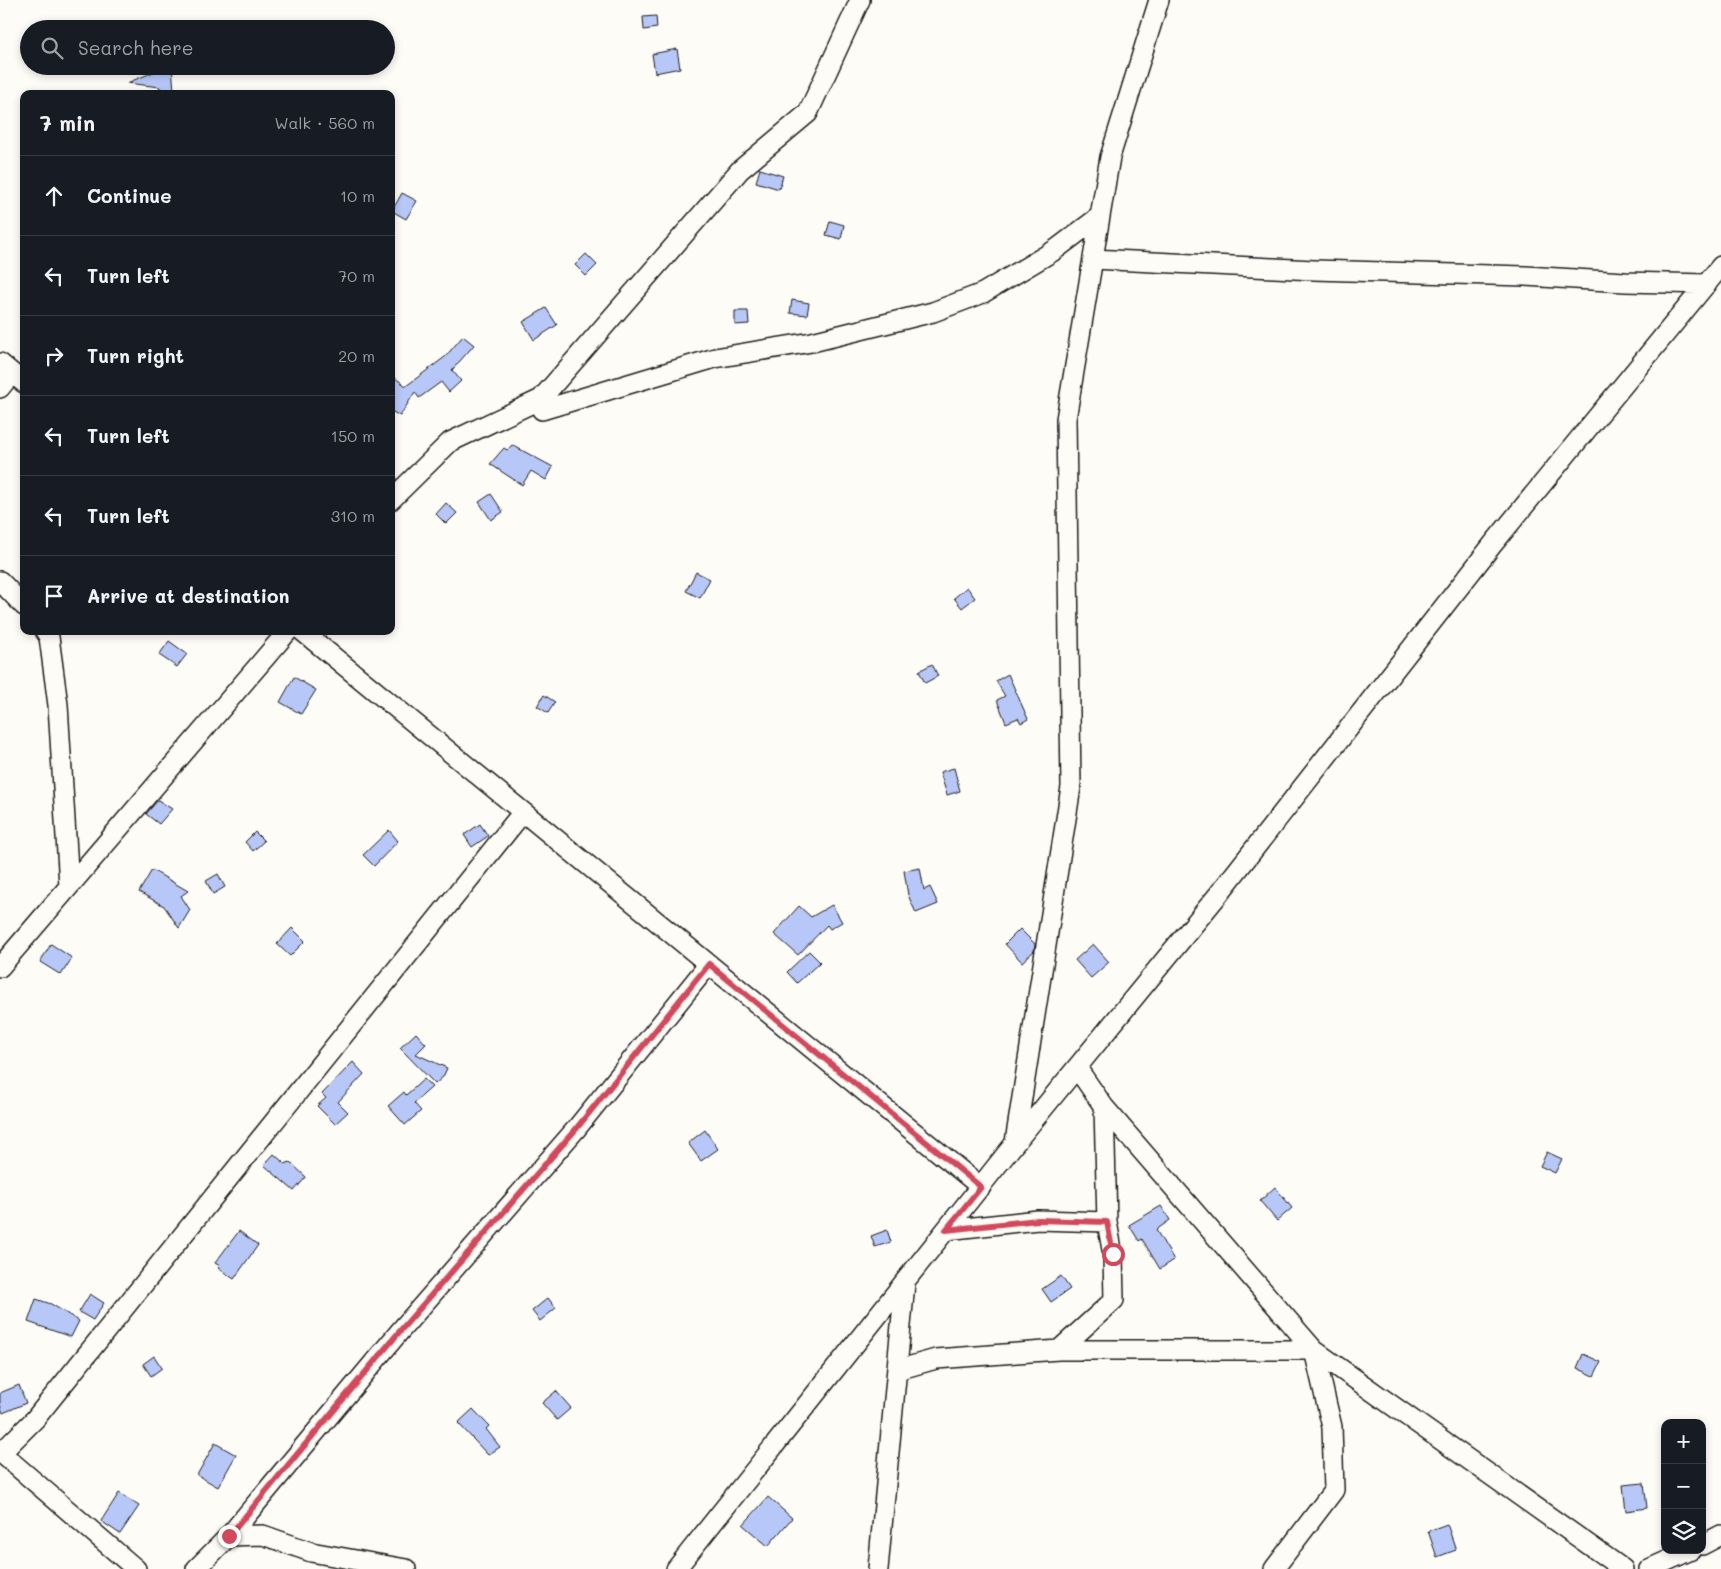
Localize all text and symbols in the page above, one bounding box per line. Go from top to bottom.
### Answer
search box [20,20,395,75]
icon: search [38,34,66,62]
text: Search here [78,35,194,60]
text: 7 min [40,109,95,136]
text: Walk · 560 m [275,112,375,133]
icon: ahead [40,182,68,210]
text: Continue [87,183,172,208]
text: 10 m [340,185,375,206]
icon: left [40,262,68,290]
text: Turn left [87,263,170,288]
text: 70 m [338,265,375,286]
icon: right [40,342,68,370]
text: Turn right [87,343,184,368]
text: 20 m [338,345,375,366]
icon: left [40,422,68,450]
text: Turn left [87,423,170,448]
text: 150 m [331,425,375,446]
icon: left [40,502,68,530]
text: Turn left [87,503,170,528]
text: 310 m [331,505,375,526]
icon: arrive [40,582,68,610]
text: Arrive at destination [87,583,290,608]
route start [1102,1243,1125,1266]
map controls [1661,1419,1706,1554]
button: + [1661,1419,1706,1464]
button: − [1661,1464,1706,1509]
button: layers [1661,1509,1706,1554]
route end [218,1525,241,1548]

